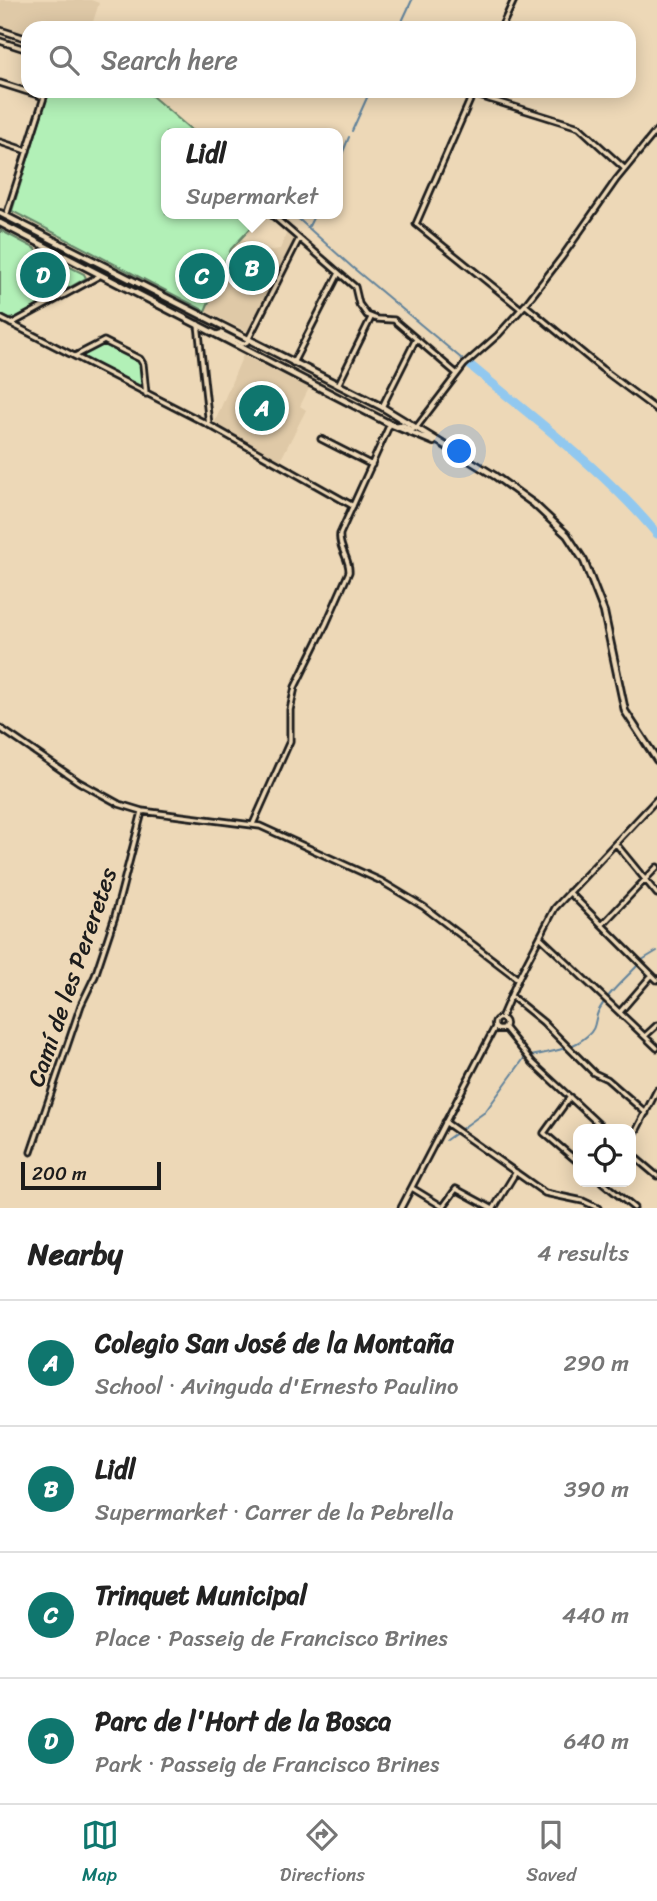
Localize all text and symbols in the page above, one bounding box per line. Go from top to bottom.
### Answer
search box [21,21,636,98]
text: Search here [101,37,238,83]
icon: search [45,41,83,79]
popup [161,128,343,219]
text: Lidl [186,130,226,176]
text: Supermarket [186,176,318,217]
pin: B [229,242,275,294]
pin: D [20,249,66,301]
pin: C [179,250,225,302]
pin: A [239,382,285,434]
your location [442,434,476,468]
street label: Camí de les Pereretes [15,862,129,1092]
map controls [573,1124,636,1187]
button: locate [573,1124,636,1187]
text: 200 m [32,1157,87,1190]
scale bar [21,1159,161,1191]
text: Nearby [28,1227,123,1281]
text: 4 results [537,1233,629,1274]
text: Colegio San José de la Montaña [95,1320,454,1366]
text: A [43,1343,59,1384]
text: 290 m [563,1343,629,1384]
text: School · Avinguda d'Ernesto Paulino [95,1366,458,1407]
text: Lidl [95,1446,135,1492]
text: B [44,1469,58,1510]
text: 390 m [564,1469,629,1510]
text: Supermarket · Carrer de la Pebrella [95,1492,454,1533]
text: Trinquet Municipal [95,1572,307,1618]
text: C [44,1595,58,1636]
text: 440 m [562,1595,629,1636]
text: Place · Passeig de Francisco Brines [95,1618,448,1659]
text: Parc de l'Hort de la Bosca [95,1698,391,1744]
text: D [44,1721,58,1762]
text: 640 m [563,1721,629,1762]
text: Park · Passeig de Francisco Brines [95,1744,439,1785]
tab: Map [81,1816,119,1891]
tab: Directions [280,1816,365,1891]
tab: Saved [526,1816,576,1891]

